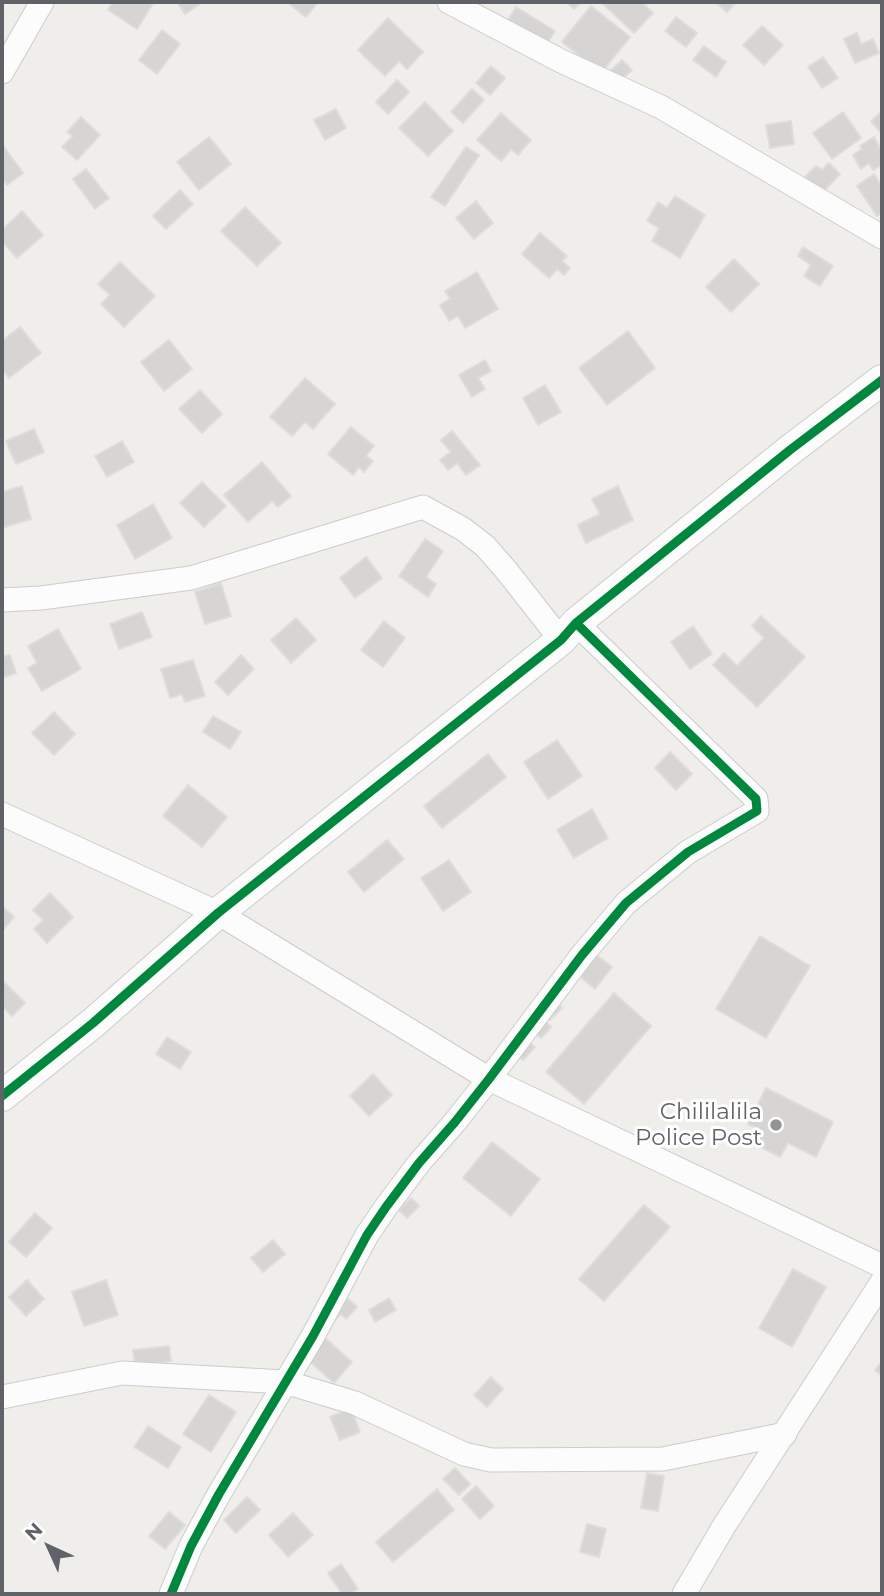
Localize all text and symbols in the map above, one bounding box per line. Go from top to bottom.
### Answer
place label: Chililalila Police Post [635,1098,762,1152]
marker: Chililalila Police Post [768,1117,784,1133]
north arrow [14,1512,84,1582]
text: N [20,1518,47,1545]

